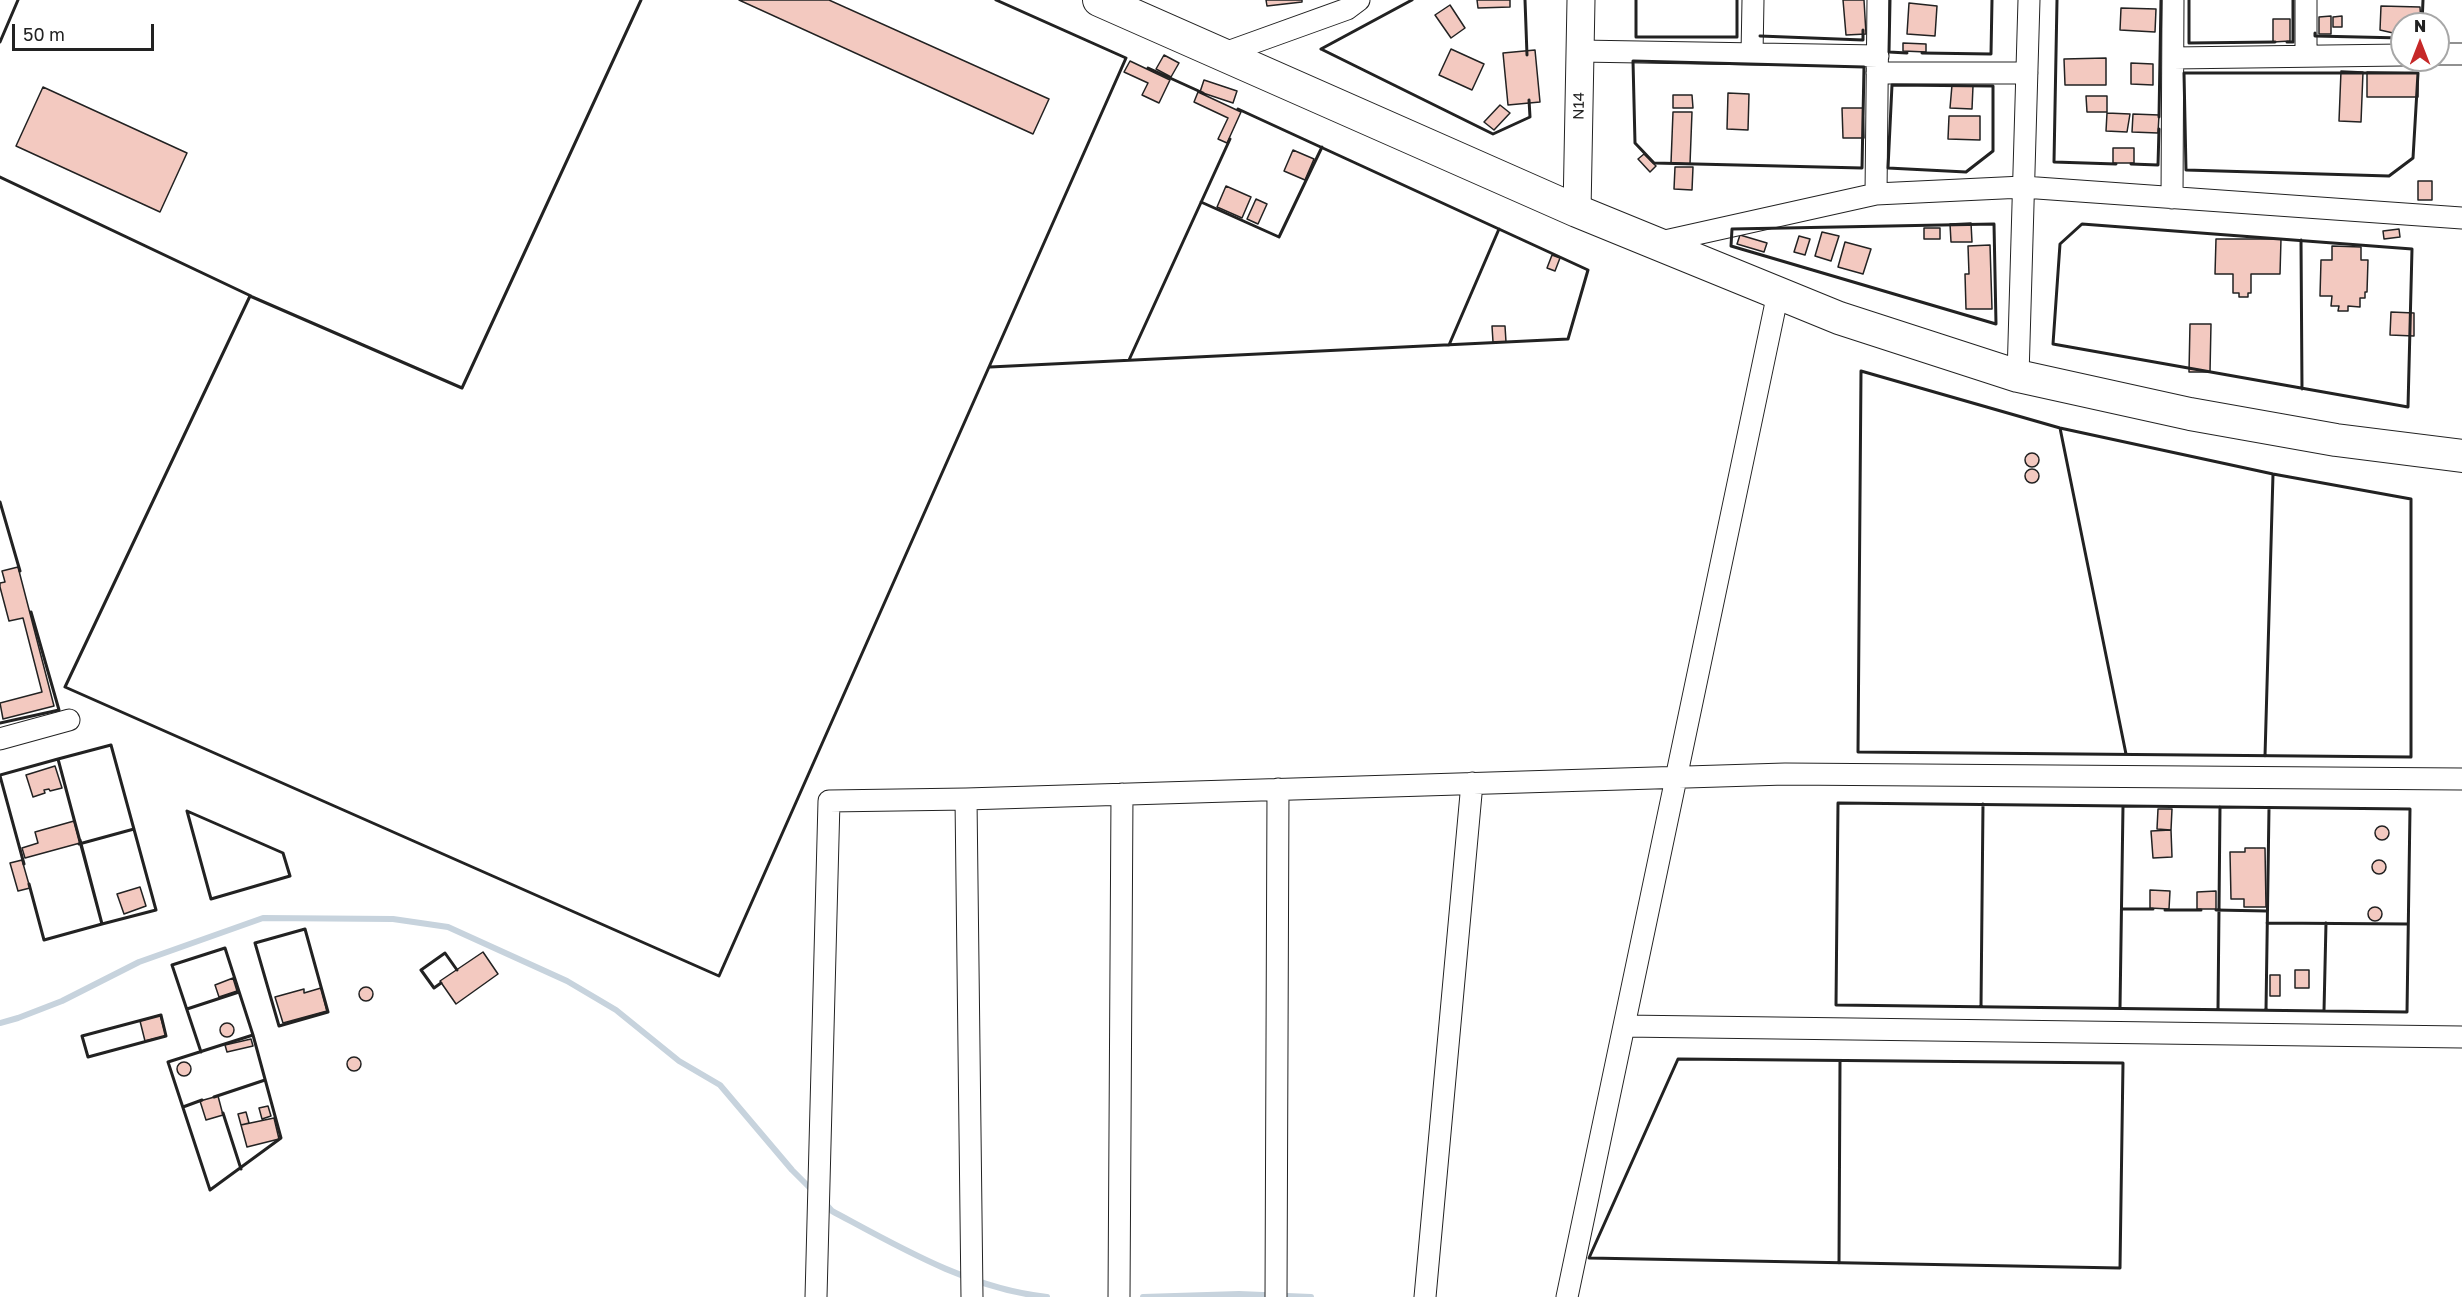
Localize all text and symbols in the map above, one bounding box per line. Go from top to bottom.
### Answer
scale bar [15,12,158,50]
north arrow [2390,12,2450,72]
text: N [2414,16,2426,36]
text: 50 m [23,23,65,45]
street label: N14 [1570,92,1588,120]

